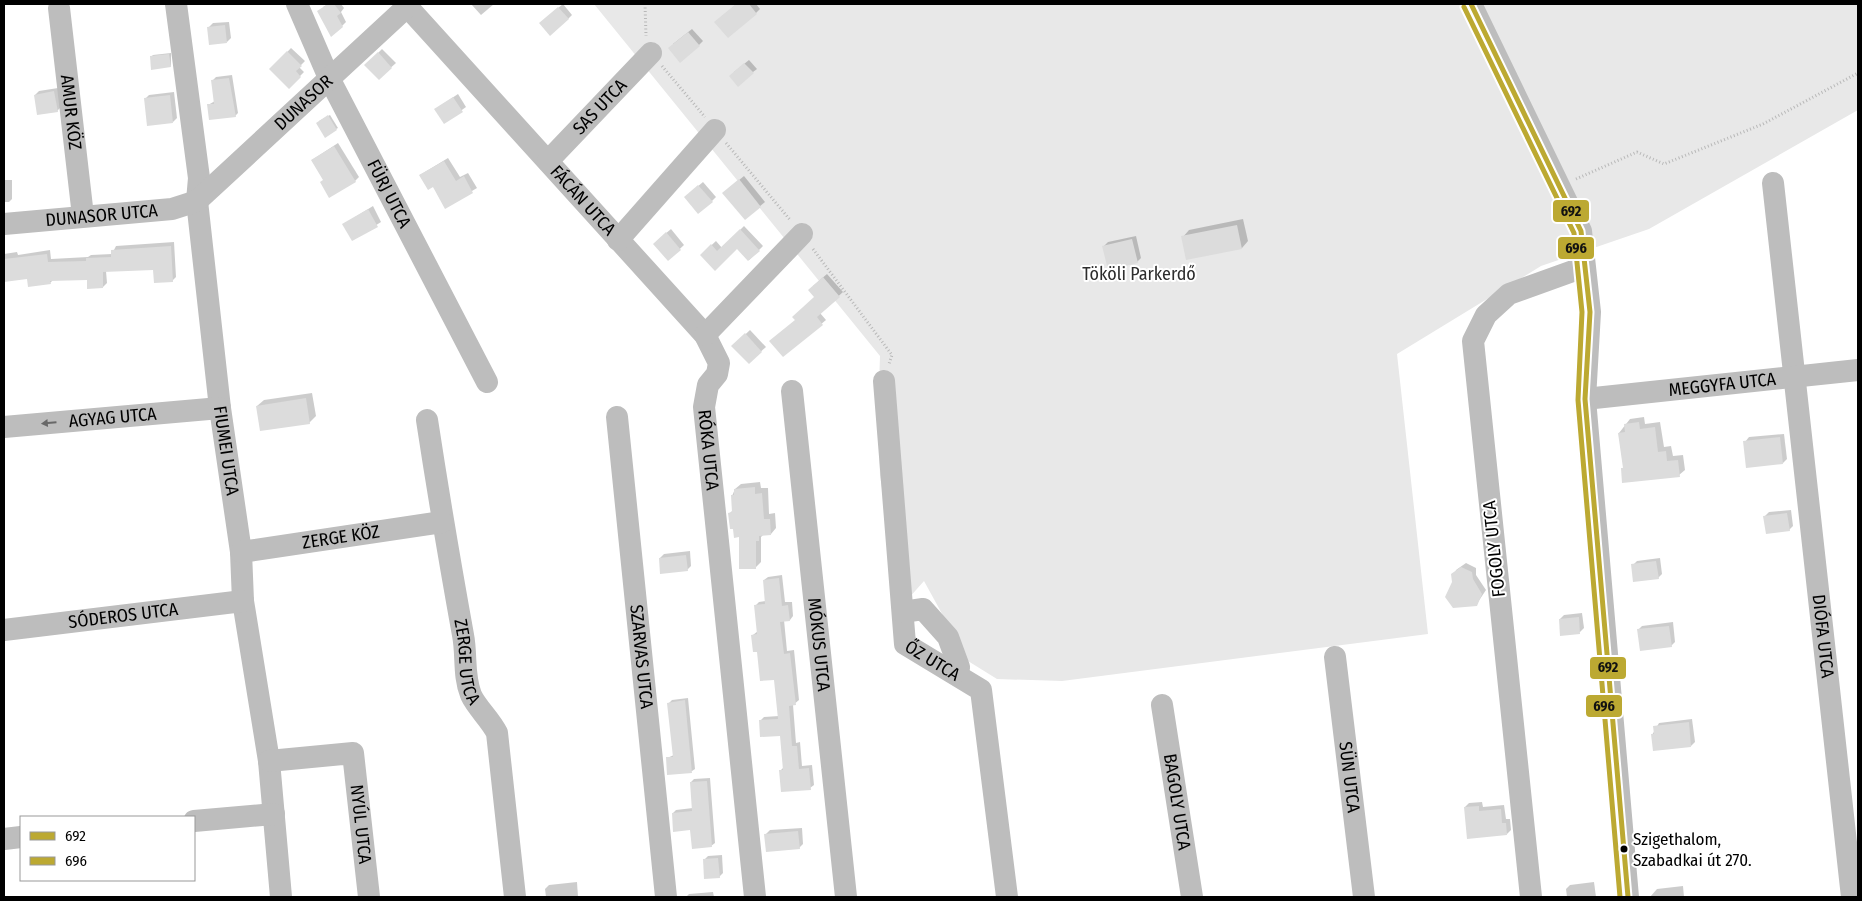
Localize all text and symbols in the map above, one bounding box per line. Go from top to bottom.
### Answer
street label: DUNASOR [270,70,337,135]
street label: AMUR KÖZ [56,74,86,151]
street label: SAS UTCA [568,74,632,139]
street label: FÜRJ UTCA [362,156,416,232]
street label: FÁCÁN UTCA [546,161,621,240]
street label: DUNASOR UTCA [45,199,159,231]
line badge: 692 [1552,199,1590,223]
text: 692 [1561,203,1582,220]
line badge: 696 [1557,236,1595,260]
text: 696 [1565,240,1587,257]
park label: Tököli Parkerdő [1082,263,1196,285]
street label: MEGGYFA UTCA [1667,368,1778,401]
street label: AGYAG UTCA [68,403,158,432]
street label: FIUMEI UTCA [209,404,244,497]
street label: RÓKA UTCA [693,408,724,492]
one-way arrow [41,419,57,427]
street label: FOGOLY UTCA [1478,499,1510,598]
street label: ZERGE KÖZ [301,520,381,554]
street label: DIÓFA UTCA [1808,593,1839,680]
street label: MÓKUS UTCA [803,597,835,693]
street label: SÓDEROS UTCA [67,598,180,633]
street label: SZARVAS UTCA [625,603,658,711]
street label: ZERGE UTCA [449,617,485,709]
street label: ŐZ UTCA [901,635,965,686]
line badge: 692 [1589,656,1627,680]
text: 692 [1598,659,1619,676]
line badge: 696 [1585,694,1623,718]
text: 696 [1593,698,1615,715]
street label: SÜN UTCA [1334,740,1365,815]
street label: BAGOLY UTCA [1159,752,1196,852]
street label: NYÚL UTCA [346,783,376,866]
legend [20,816,195,881]
text: 692 [65,827,86,845]
place label: Szigethalom, Szabadkai út 270. [1633,829,1752,871]
marker: Szigethalom, Szabadkai út 270. [1619,844,1629,854]
text: 696 [65,852,87,870]

